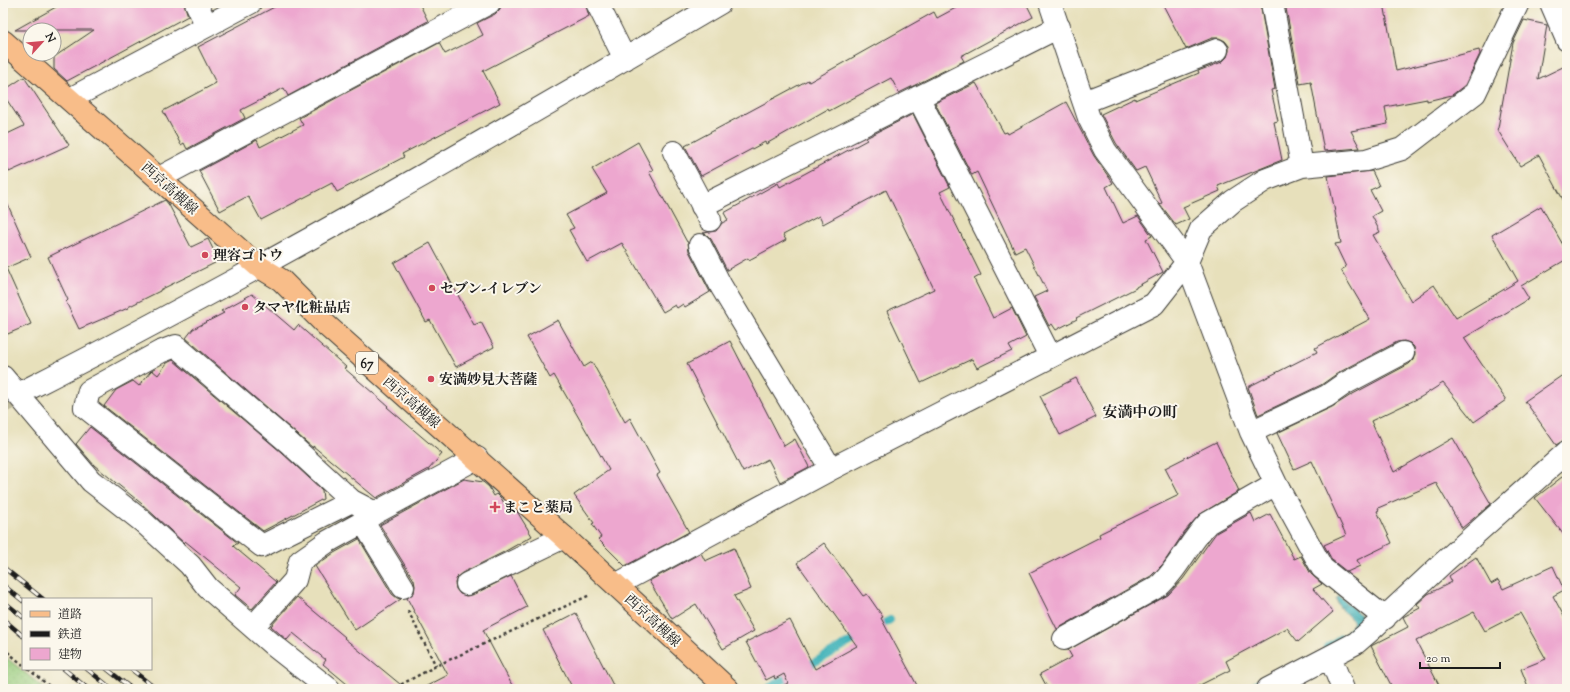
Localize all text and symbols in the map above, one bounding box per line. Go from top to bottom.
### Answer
north arrow [22,22,62,62]
text: N [40,29,59,46]
street label: 西京高槻線 [136,159,201,220]
place label: 理容ゴトウ [213,247,283,267]
marker: 理容ゴトウ [200,250,210,260]
place label: セブン-イレブン [440,280,542,300]
marker: セブン-イレブン [427,283,437,293]
place label: タマヤ化粧品店 [253,299,351,319]
marker: タマヤ化粧品店 [240,302,250,312]
road number: 67 [356,352,378,374]
place label: 安満妙見大菩薩 [439,371,537,391]
street label: 西京高槻線 [378,373,444,434]
marker: 安満妙見大菩薩 [426,374,436,384]
district label: 安満中の町 [1102,403,1178,424]
place label: まこと薬局 [503,499,573,519]
marker: まこと薬局 [490,502,500,512]
street label: 西京高槻線 [619,590,684,653]
legend [22,598,152,670]
text: 道路 [58,606,82,624]
text: 鉄道 [57,626,82,644]
scale bar [1420,644,1500,670]
text: 建物 [58,646,82,664]
text: 20 m [1426,650,1451,668]

